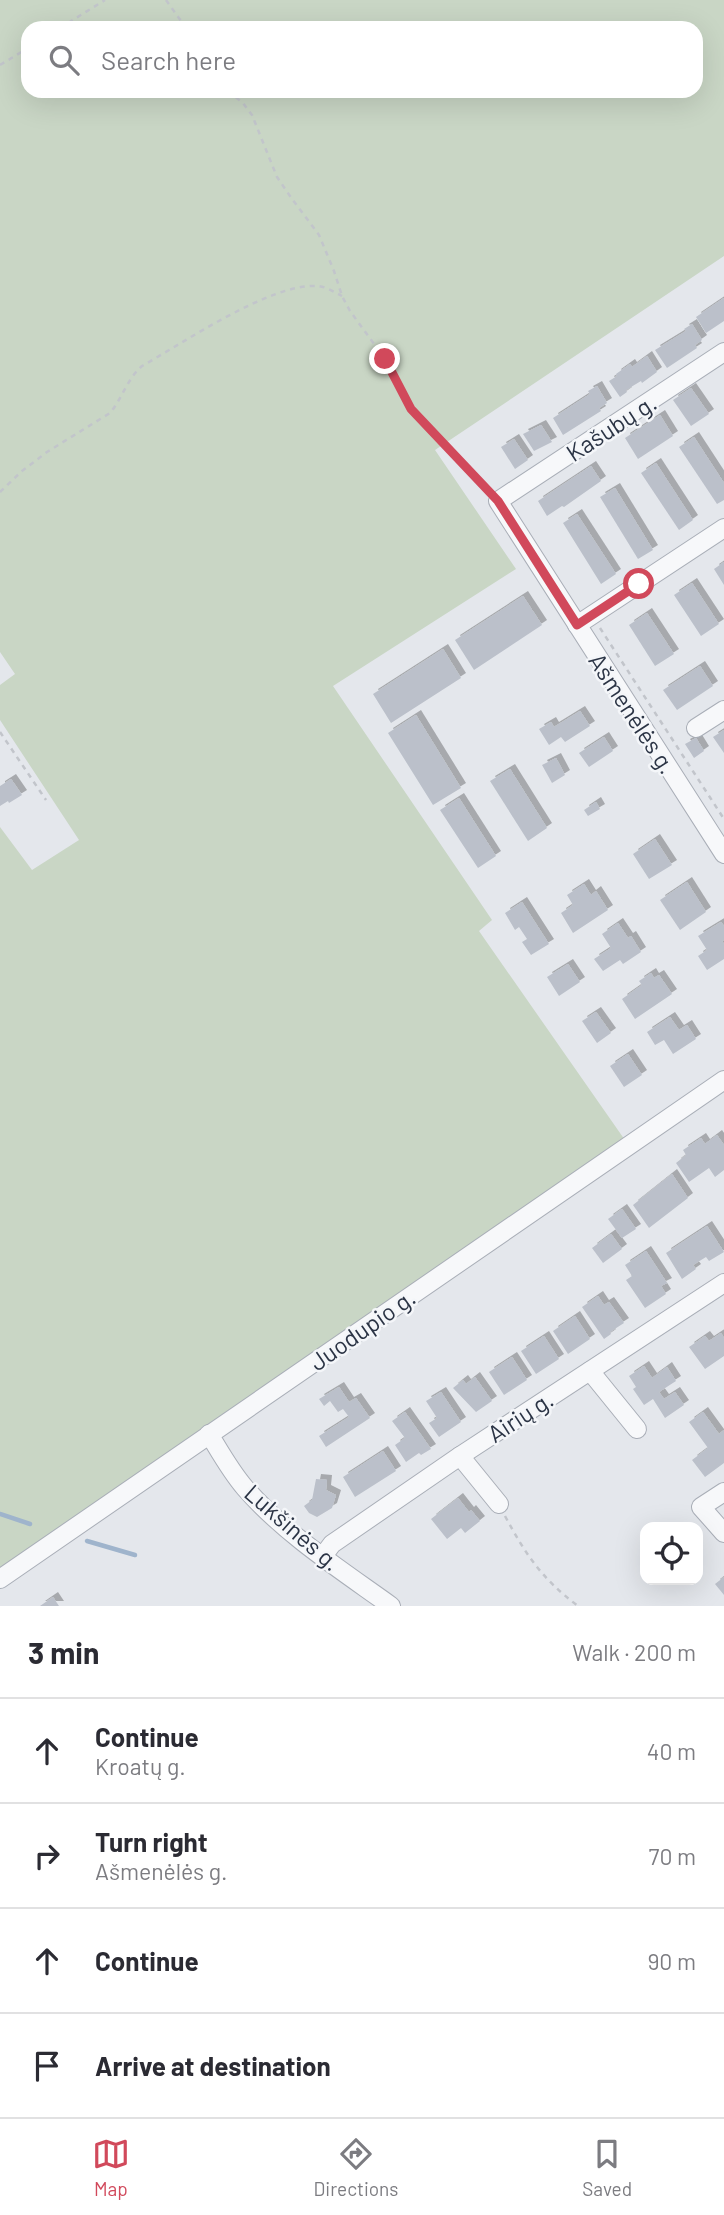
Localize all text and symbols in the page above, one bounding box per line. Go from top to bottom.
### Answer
search box [21,21,703,98]
icon: search [45,41,83,79]
text: Search here [101,44,236,75]
route end [369,343,400,374]
street label: Kašubų g. [560,387,662,467]
route start [623,568,654,599]
street label: Ašmenėlės g. [583,647,683,779]
street label: Juodupio g. [303,1282,421,1376]
street label: Airių g. [482,1384,558,1448]
street label: Lukšinės g. [239,1478,347,1576]
map controls [640,1522,703,1585]
button: locate [640,1522,703,1585]
text: 3 min [28,1634,99,1670]
text: Walk · 200 m [572,1638,696,1666]
text: Continue [95,1721,199,1752]
icon: ahead [28,1732,66,1770]
text: 40 m [647,1737,696,1765]
text: Kroatų g. [95,1752,186,1780]
text: Turn right [95,1826,208,1857]
icon: right [28,1837,66,1875]
text: 70 m [649,1842,696,1870]
text: Ašmenėlės g. [95,1857,227,1885]
icon: ahead [28,1942,66,1980]
text: Continue [95,1945,199,1976]
text: 90 m [647,1947,696,1975]
icon: arrive [28,2047,66,2085]
text: Arrive at destination [95,2050,331,2081]
tab: Map [92,2135,130,2200]
tab: Directions [314,2135,399,2200]
tab: Saved [582,2135,632,2200]

